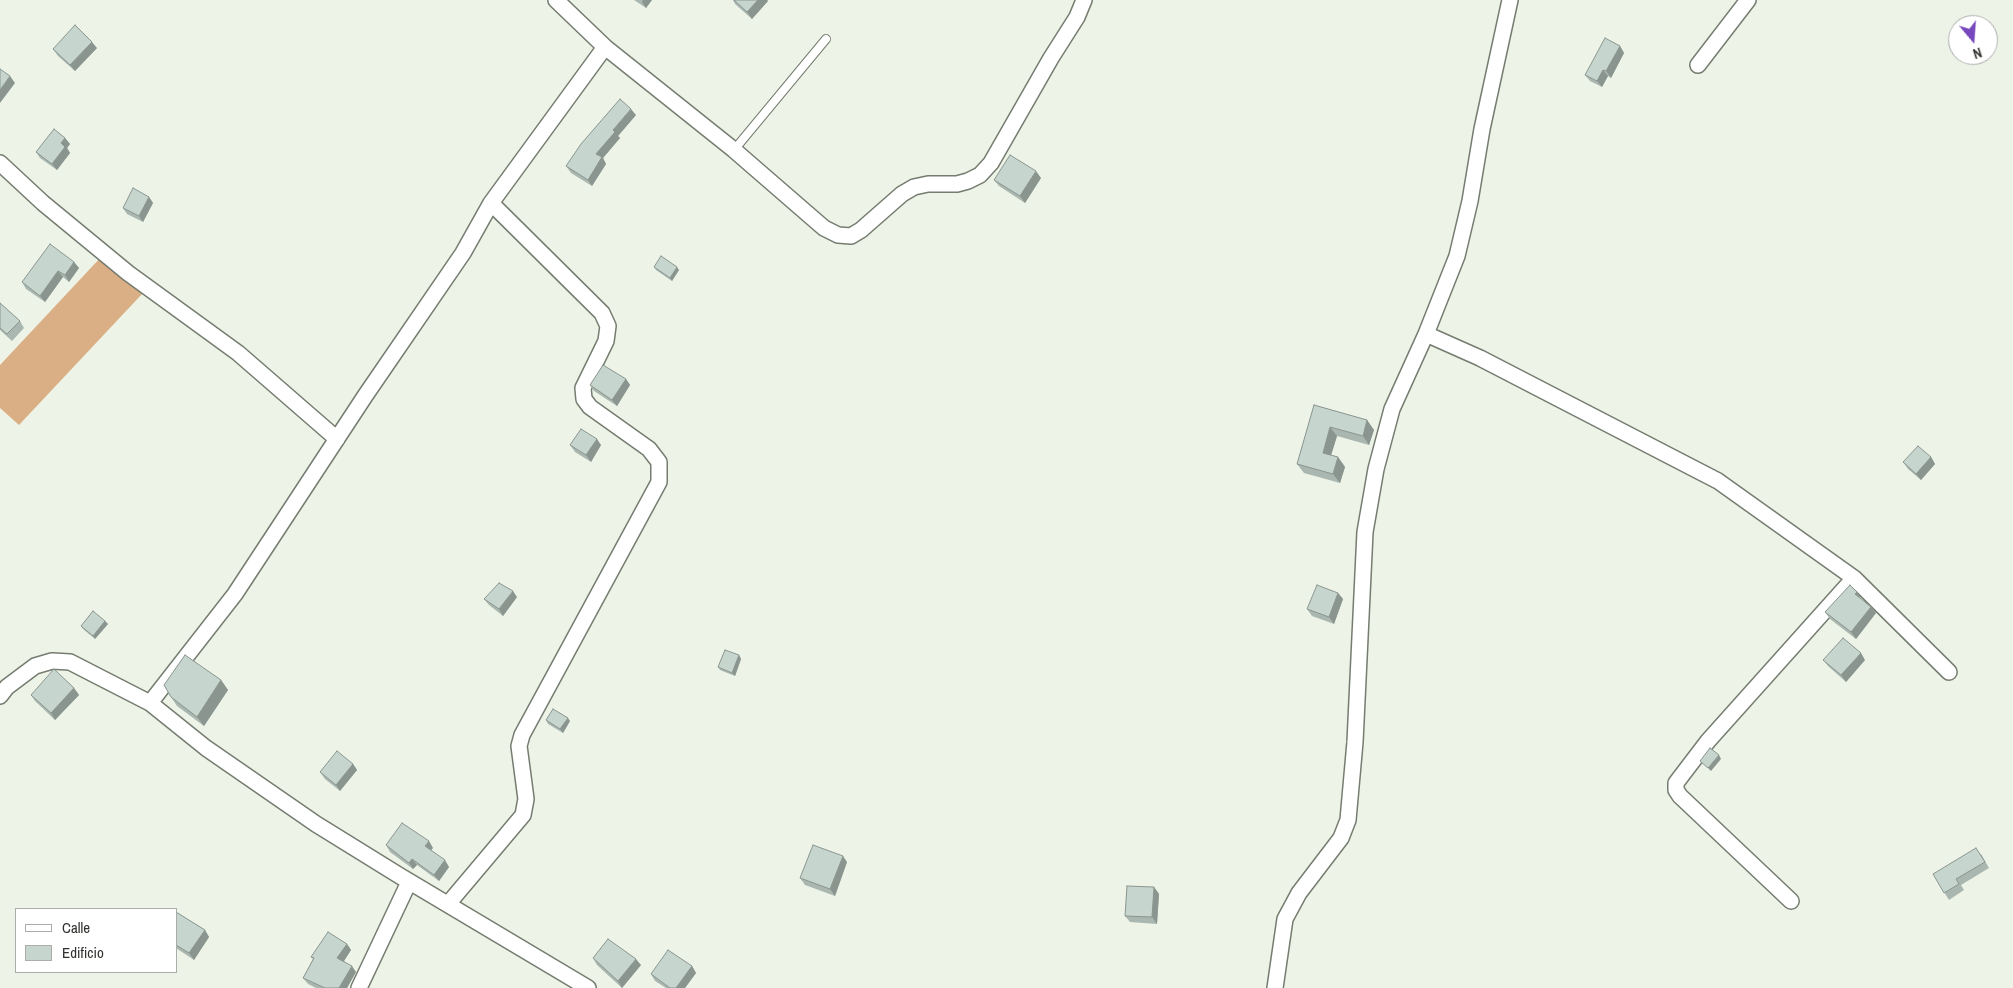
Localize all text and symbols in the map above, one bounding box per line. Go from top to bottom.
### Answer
north arrow [1948,15,1998,65]
text: N [1971,43,1984,63]
legend [15,908,178,973]
text: Calle [62,917,90,938]
text: Edificio [62,942,104,963]

